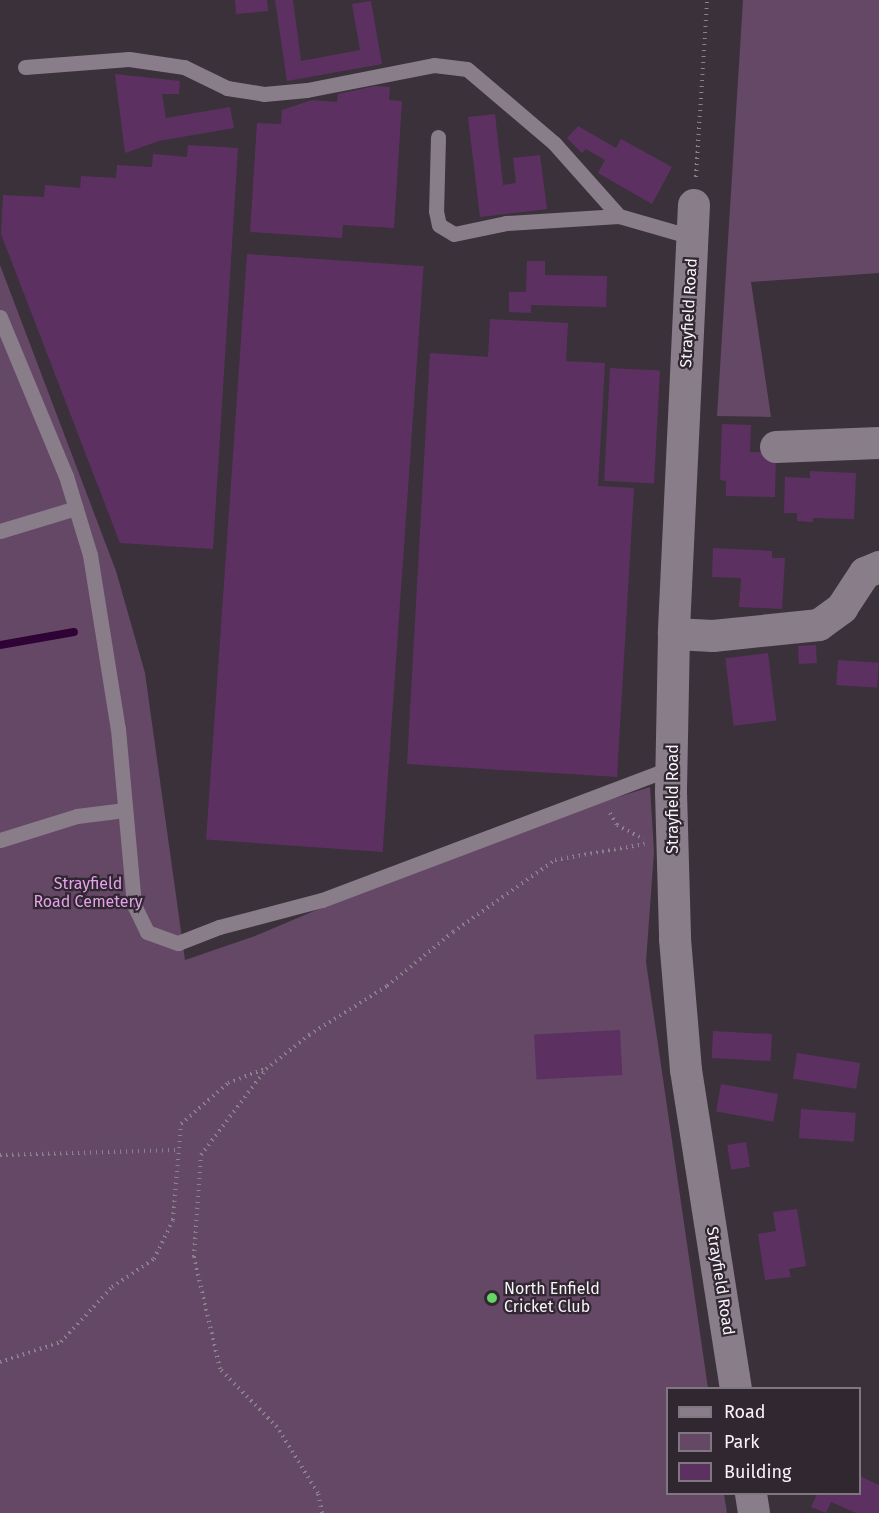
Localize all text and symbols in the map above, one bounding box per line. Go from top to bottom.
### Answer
street label: Strayfield Road [677,258,701,368]
street label: Strayfield Road [663,744,683,854]
park label: Strayfield Road Cemetery [33,874,143,912]
street label: Strayfield Road [702,1225,738,1337]
place label: North Enfield Cricket Club [504,1279,600,1317]
marker: North Enfield Cricket Club [485,1291,499,1305]
legend [666,1387,861,1495]
text: Road [724,1401,766,1423]
text: Park [724,1431,759,1453]
text: Building [724,1461,791,1483]

